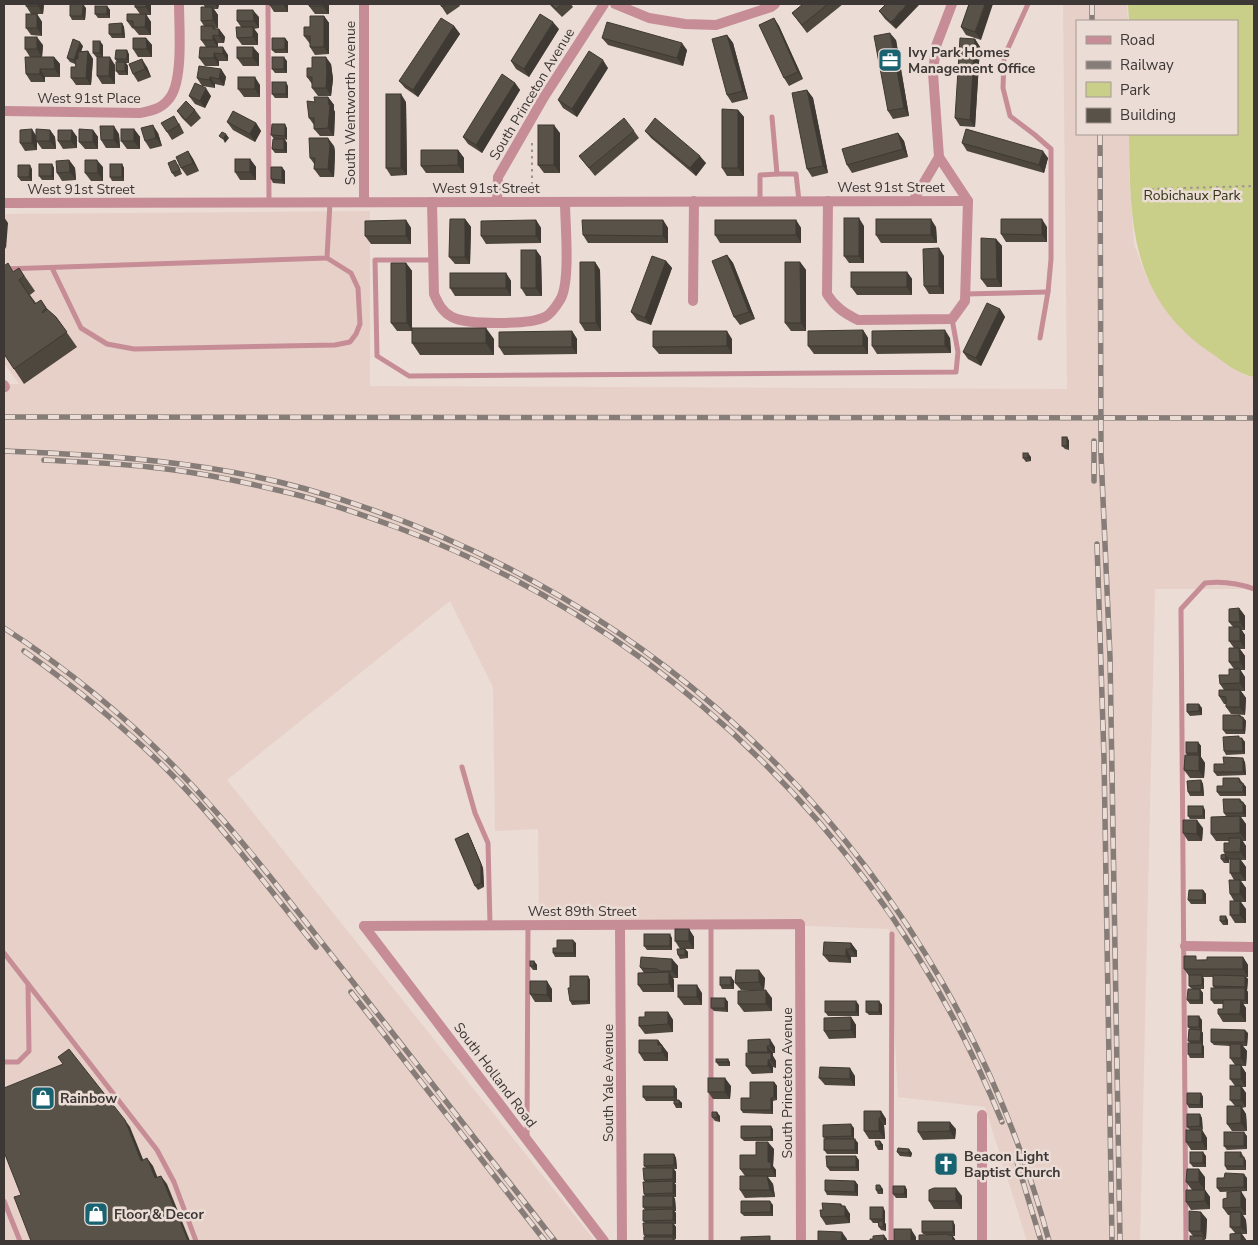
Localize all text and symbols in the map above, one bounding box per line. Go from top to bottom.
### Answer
legend [1076,20,1238,135]
street label: South Wentworth Avenue [341,21,360,185]
street label: South Princeton Avenue [485,24,579,164]
text: Road [1120,30,1155,50]
place label: Ivy Park Homes Management Office [908,43,1036,78]
office icon: Ivy Park Homes Management Office [877,47,903,73]
text: Railway [1120,55,1174,75]
text: Park [1120,80,1150,100]
street label: West 91st Place [37,89,141,108]
text: Building [1120,105,1176,125]
street label: West 91st Street [837,178,945,197]
street label: West 91st Street [432,179,540,198]
street label: West 91st Street [27,180,135,199]
park label: Robichaux Park [1143,186,1242,205]
street label: West 89th Street [528,902,636,921]
street label: South Princeton Avenue [778,1007,797,1159]
street label: South Holland Road [449,1019,541,1131]
street label: South Yale Avenue [599,1024,618,1142]
shop icon: Rainbow [30,1085,56,1111]
place label: Rainbow [60,1089,117,1108]
place label: Beacon Light Baptist Church [964,1147,1060,1182]
church icon: Beacon Light Baptist Church [933,1151,959,1177]
shop icon: Floor & Decor [83,1201,109,1227]
place label: Floor & Decor [114,1205,204,1224]

